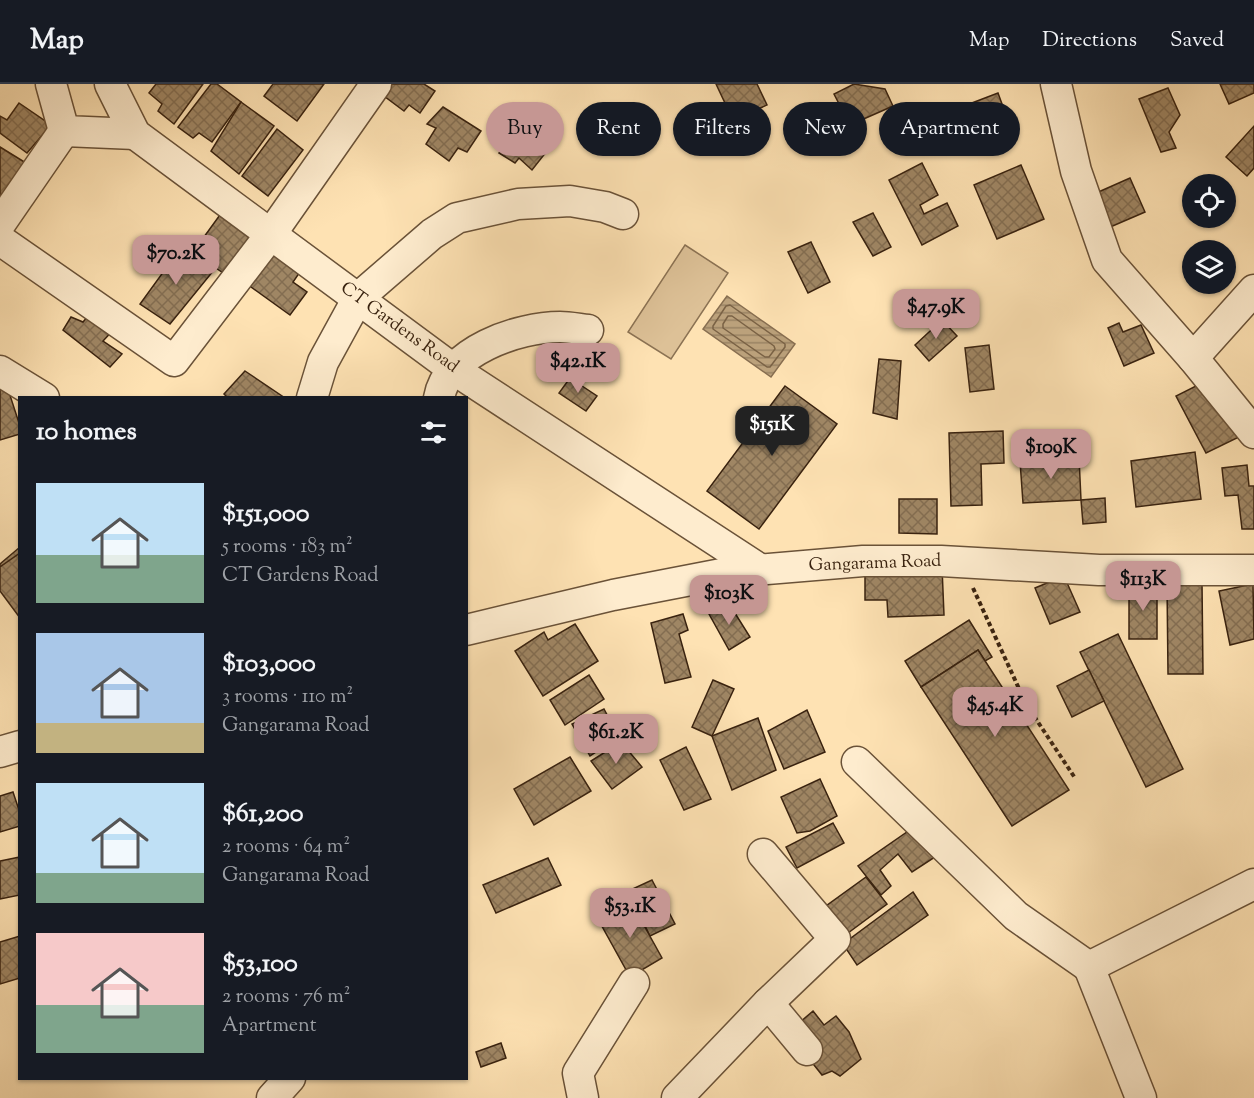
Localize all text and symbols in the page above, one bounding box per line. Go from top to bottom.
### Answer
text: Map [30,21,84,61]
text: Map [969,26,1009,56]
text: Directions [1042,26,1137,56]
text: Saved [1170,26,1224,56]
chip: Buy [486,102,564,156]
chip: Rent [576,102,661,156]
chip: Filters [673,102,771,156]
chip: New [783,102,867,156]
chip: Apartment [879,102,1020,156]
map controls [1182,174,1236,294]
button: locate [1182,174,1236,228]
pin: $70.2K [127,235,225,286]
text: $70.2K [146,240,206,269]
button: layers [1182,240,1236,294]
street label: CT Gardens Road [334,276,464,380]
pin: $47.9K [887,289,985,340]
text: $47.9K [907,294,965,323]
pin: $42.1K [529,343,627,394]
text: $42.1K [550,348,606,377]
pin: $151K [730,406,814,457]
text: $151K [749,411,795,440]
text: 10 homes [36,414,137,451]
icon: filters [417,416,450,449]
pin: $109K [1009,429,1093,480]
text: $109K [1025,434,1077,463]
text: $151,000 [222,496,309,533]
icon: home [84,507,156,579]
text: 5 rooms · 183 m² [222,533,353,562]
street label: Gangarama Road [808,549,942,579]
pin: $113K [1101,561,1185,612]
text: CT Gardens Road [222,562,379,591]
text: $113K [1120,566,1166,595]
pin: $103K [687,575,771,626]
text: $103K [704,580,754,609]
text: $103,000 [222,646,316,683]
icon: home [84,657,156,729]
text: 3 rooms · 110 m² [222,683,353,712]
pin: $45.4K [946,687,1044,738]
text: $45.4K [966,692,1024,721]
text: Gangarama Road [222,712,370,741]
pin: $61.2K [567,714,665,765]
text: $61.2K [588,719,644,748]
text: $61,200 [222,796,304,833]
icon: home [84,807,156,879]
text: 2 rooms · 64 m² [222,833,350,862]
text: Gangarama Road [222,862,370,891]
pin: $53.1K [581,888,679,939]
text: $53.1K [604,893,656,922]
text: $53,100 [222,946,298,983]
icon: home [84,957,156,1029]
text: 2 rooms · 76 m² [222,983,350,1012]
text: Apartment [222,1012,317,1041]

